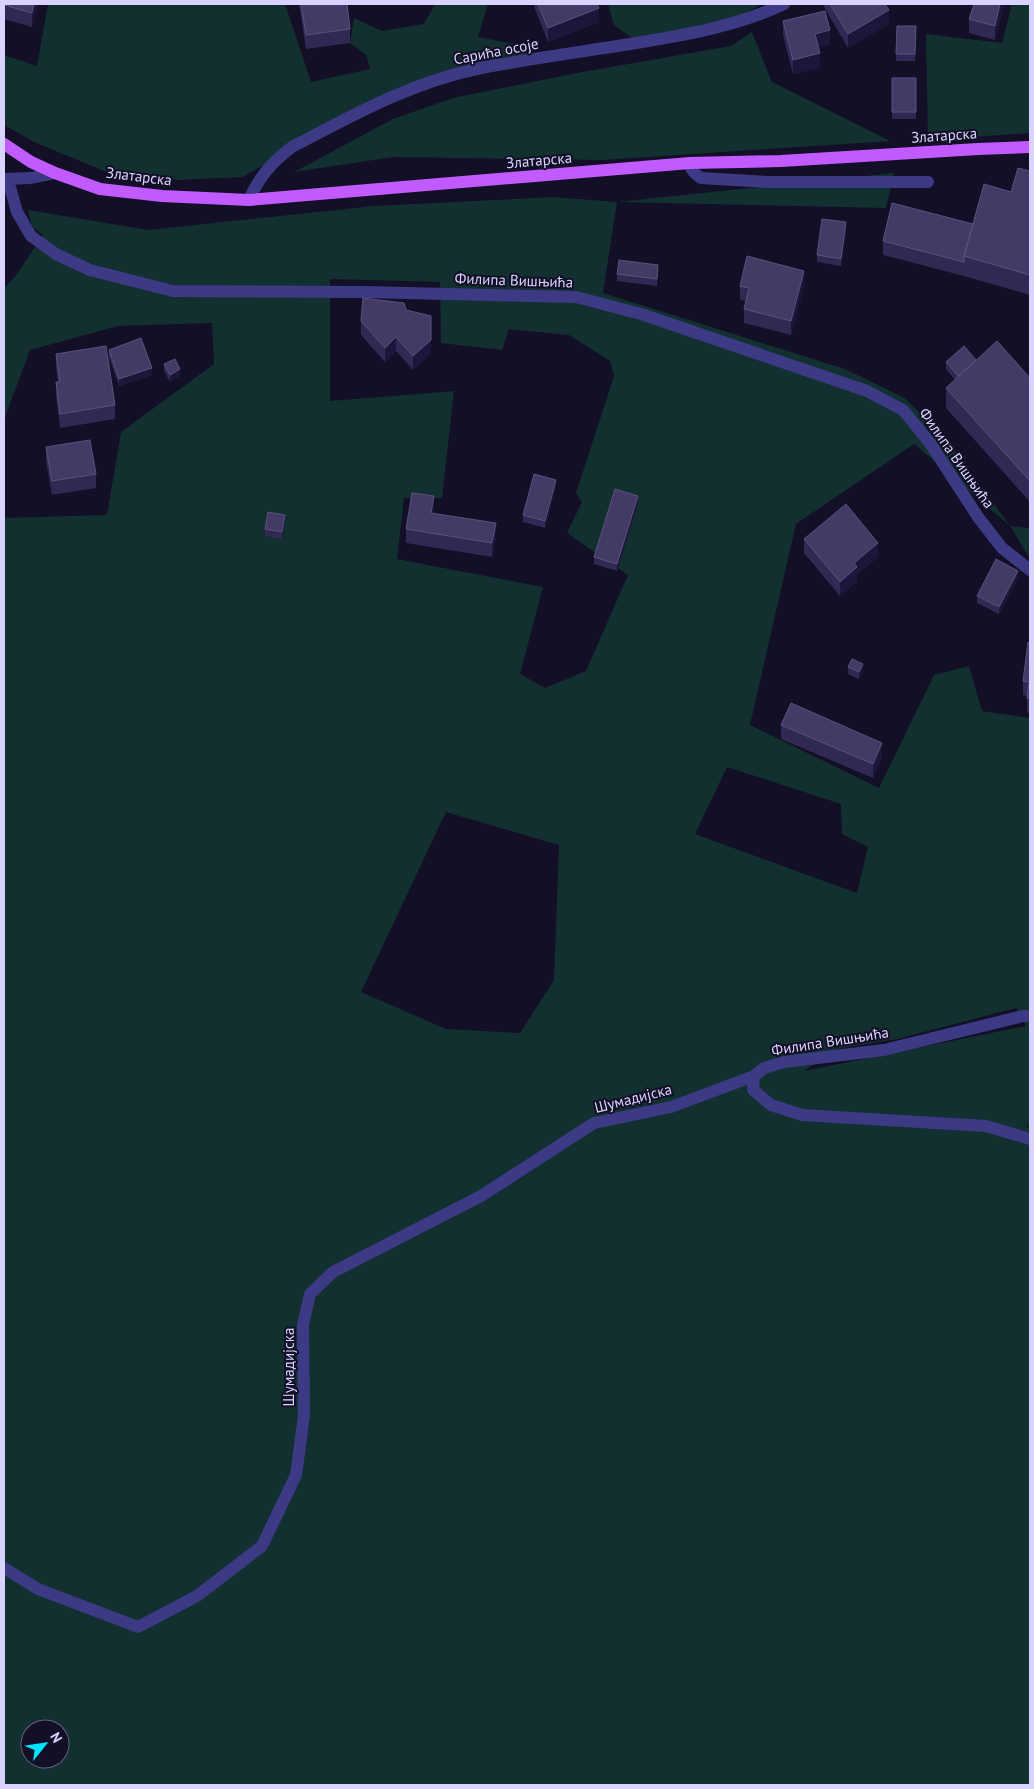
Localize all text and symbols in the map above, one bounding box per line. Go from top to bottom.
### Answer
street label: Сарића осоје [452,33,540,69]
street label: Златарска [910,123,978,147]
street label: Златарска [505,148,573,172]
street label: Златарска [105,163,173,189]
street label: Филипа Вишњића [454,268,574,292]
street label: Филипа Вишњића [915,404,999,512]
street label: Филипа Вишњића [770,1022,890,1060]
street label: Шумадијска [592,1079,674,1117]
street label: Шумадијска [279,1328,298,1406]
north arrow [20,1719,70,1769]
text: N [46,1729,66,1746]

